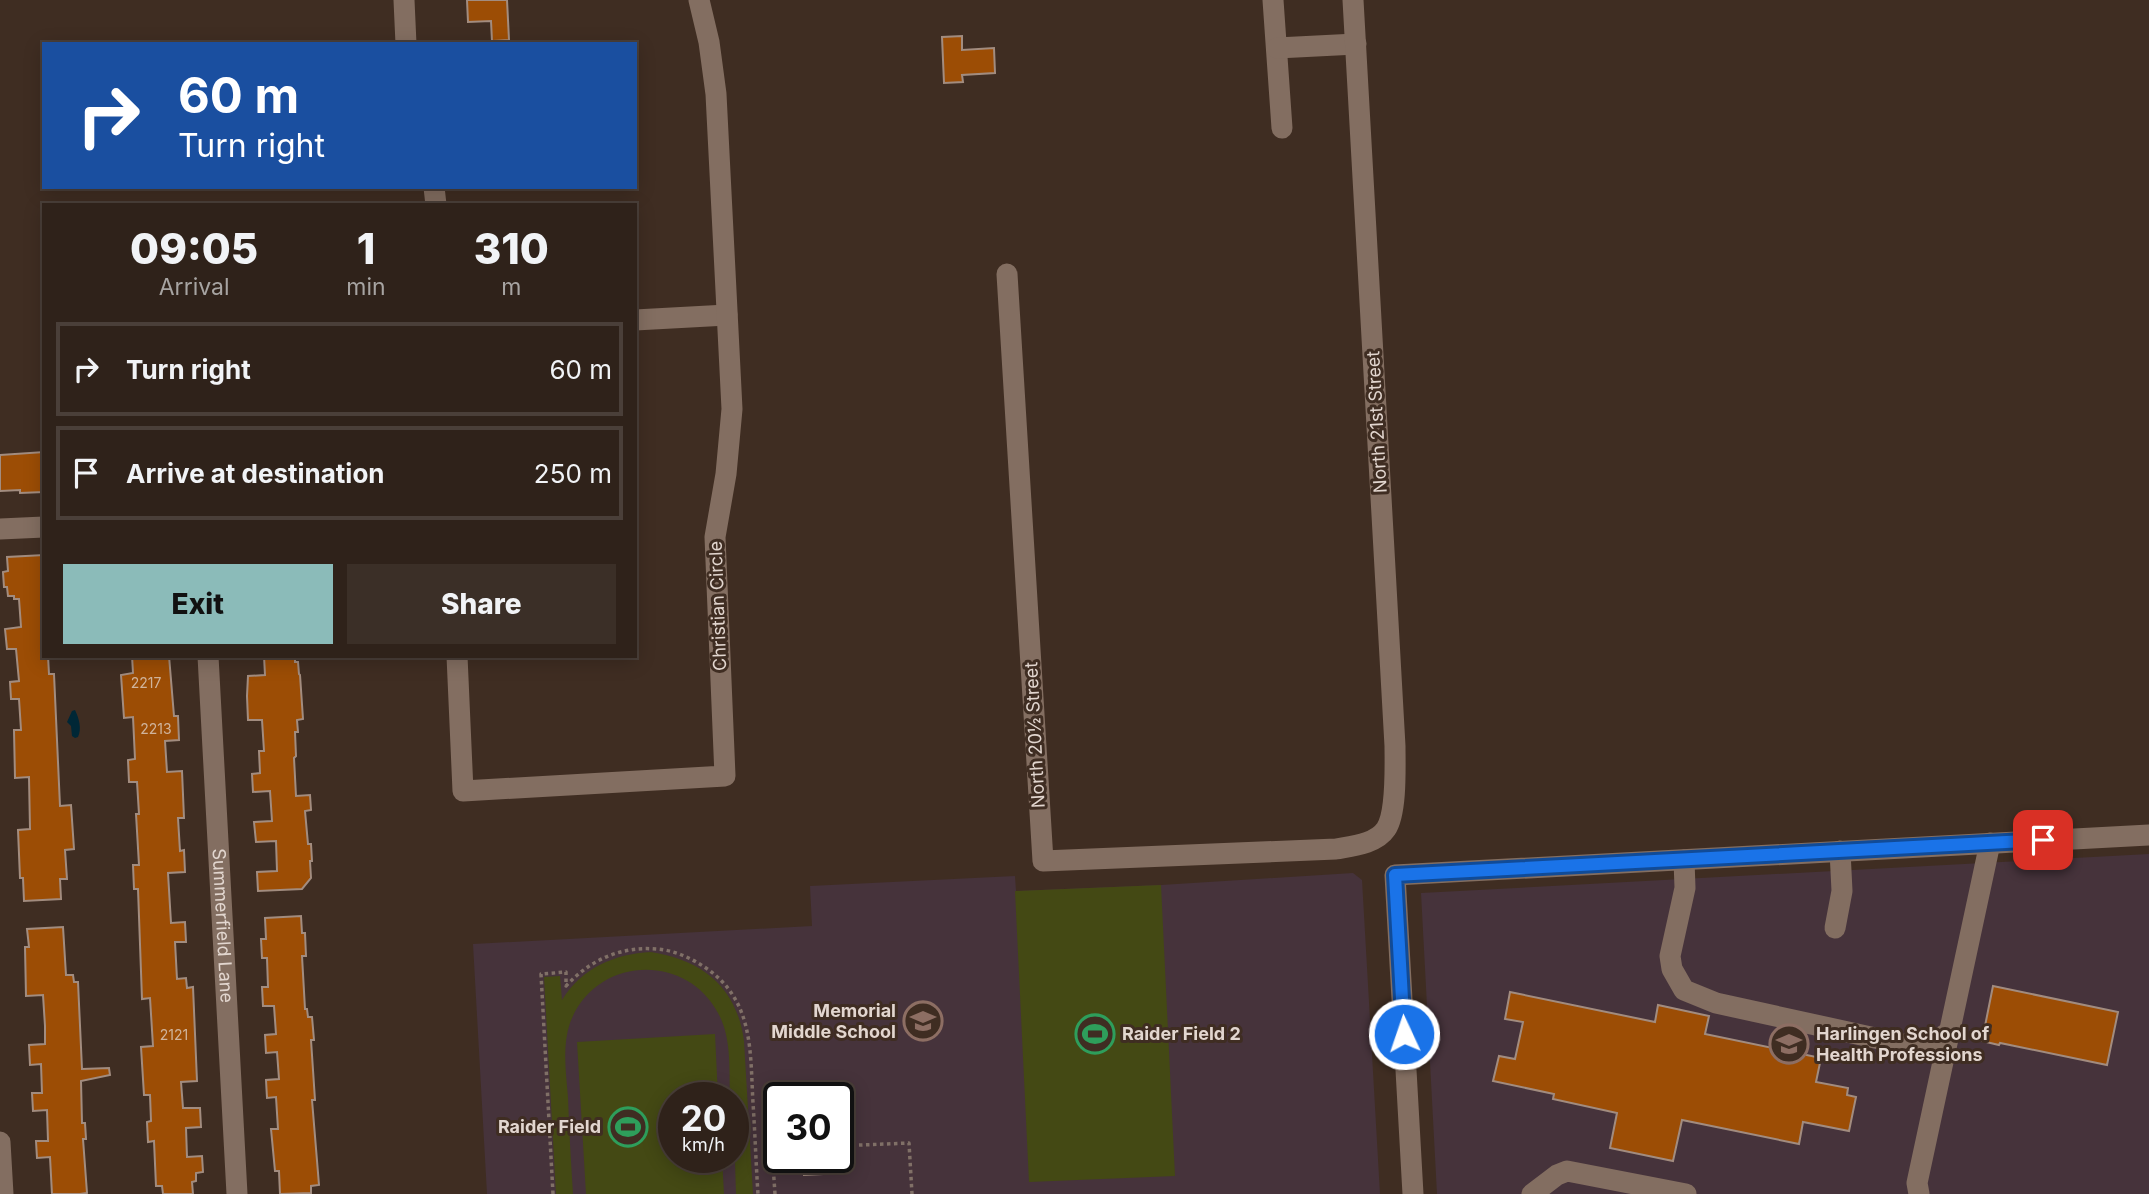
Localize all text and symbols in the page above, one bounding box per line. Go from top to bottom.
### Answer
text: 60 m [178,66,299,125]
icon: right [63,70,154,161]
text: Turn right [178,126,325,165]
text: 09:05 [130,223,258,274]
text: 1 [357,223,375,274]
text: 310 [474,223,549,274]
text: Arrival [159,273,230,301]
text: min [346,273,386,301]
text: m [501,273,521,301]
icon: right [67,350,105,388]
street label: North 21st Street [1362,350,1391,494]
text: Turn right [126,354,251,385]
text: 60 m [549,354,612,385]
icon: arrive [67,454,105,492]
text: Arrive at destination [126,458,385,489]
text: 250 m [534,458,612,489]
street label: Christian Circle [705,541,730,671]
button: Exit [63,564,333,644]
button: Share [347,564,616,644]
street label: North 20½ Street [1020,661,1049,809]
house number: 2217 [131,674,161,691]
house number: 2213 [140,720,172,737]
pin [2013,810,2073,870]
icon: arrive [2024,821,2062,859]
street label: Summerfield Lane [208,848,238,1003]
position arrow [1367,997,1441,1071]
place label: Memorial Middle School [771,1000,896,1042]
school or university icon: Memorial Middle School [902,1000,944,1042]
sports icon: Raider Field 2 [1074,1013,1116,1055]
place label: Raider Field 2 [1122,1023,1241,1044]
school or university icon: Harlingen School of Health Professions [1768,1023,1810,1065]
place label: Harlingen School of Health Professions [1816,1023,1989,1065]
house number: 2121 [160,1026,188,1043]
speed limit sign: 30 [763,1082,854,1173]
text: 20 [681,1097,726,1139]
sports icon: Raider Field [607,1106,649,1148]
place label: Raider Field [498,1116,601,1137]
text: km/h [682,1134,725,1155]

